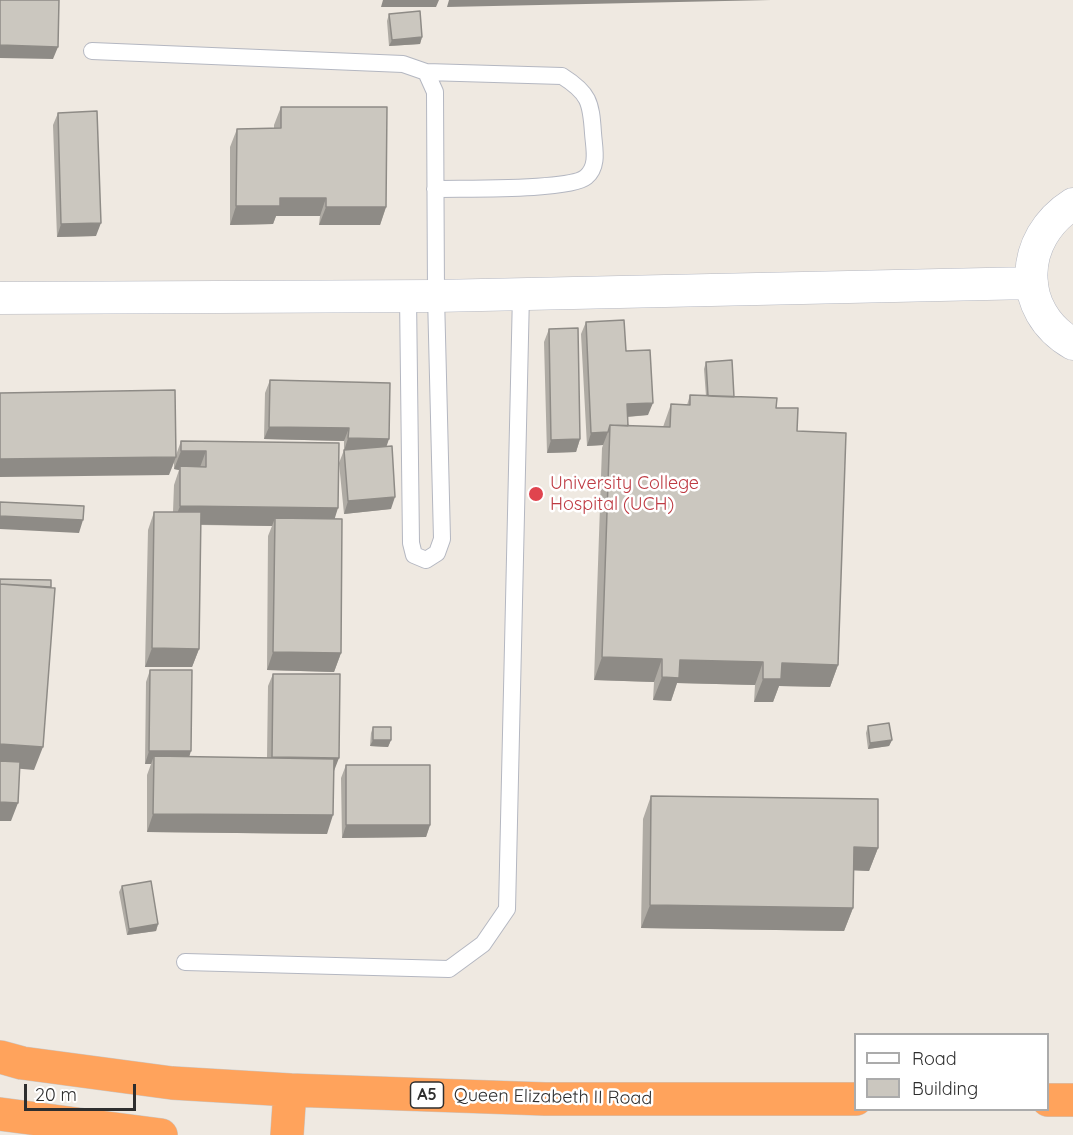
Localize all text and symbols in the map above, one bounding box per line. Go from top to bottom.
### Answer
place label: University College Hospital (UCH) [550,473,699,516]
marker: University College Hospital (UCH) [527,485,545,503]
legend [854,1033,1049,1111]
text: Road [912,1047,957,1070]
scale bar [27,1072,140,1110]
text: Building [912,1077,978,1100]
road number: A5 [410,1082,444,1108]
text: 20 m [35,1083,77,1106]
street label: Queen Elizabeth II Road [454,1084,652,1110]

